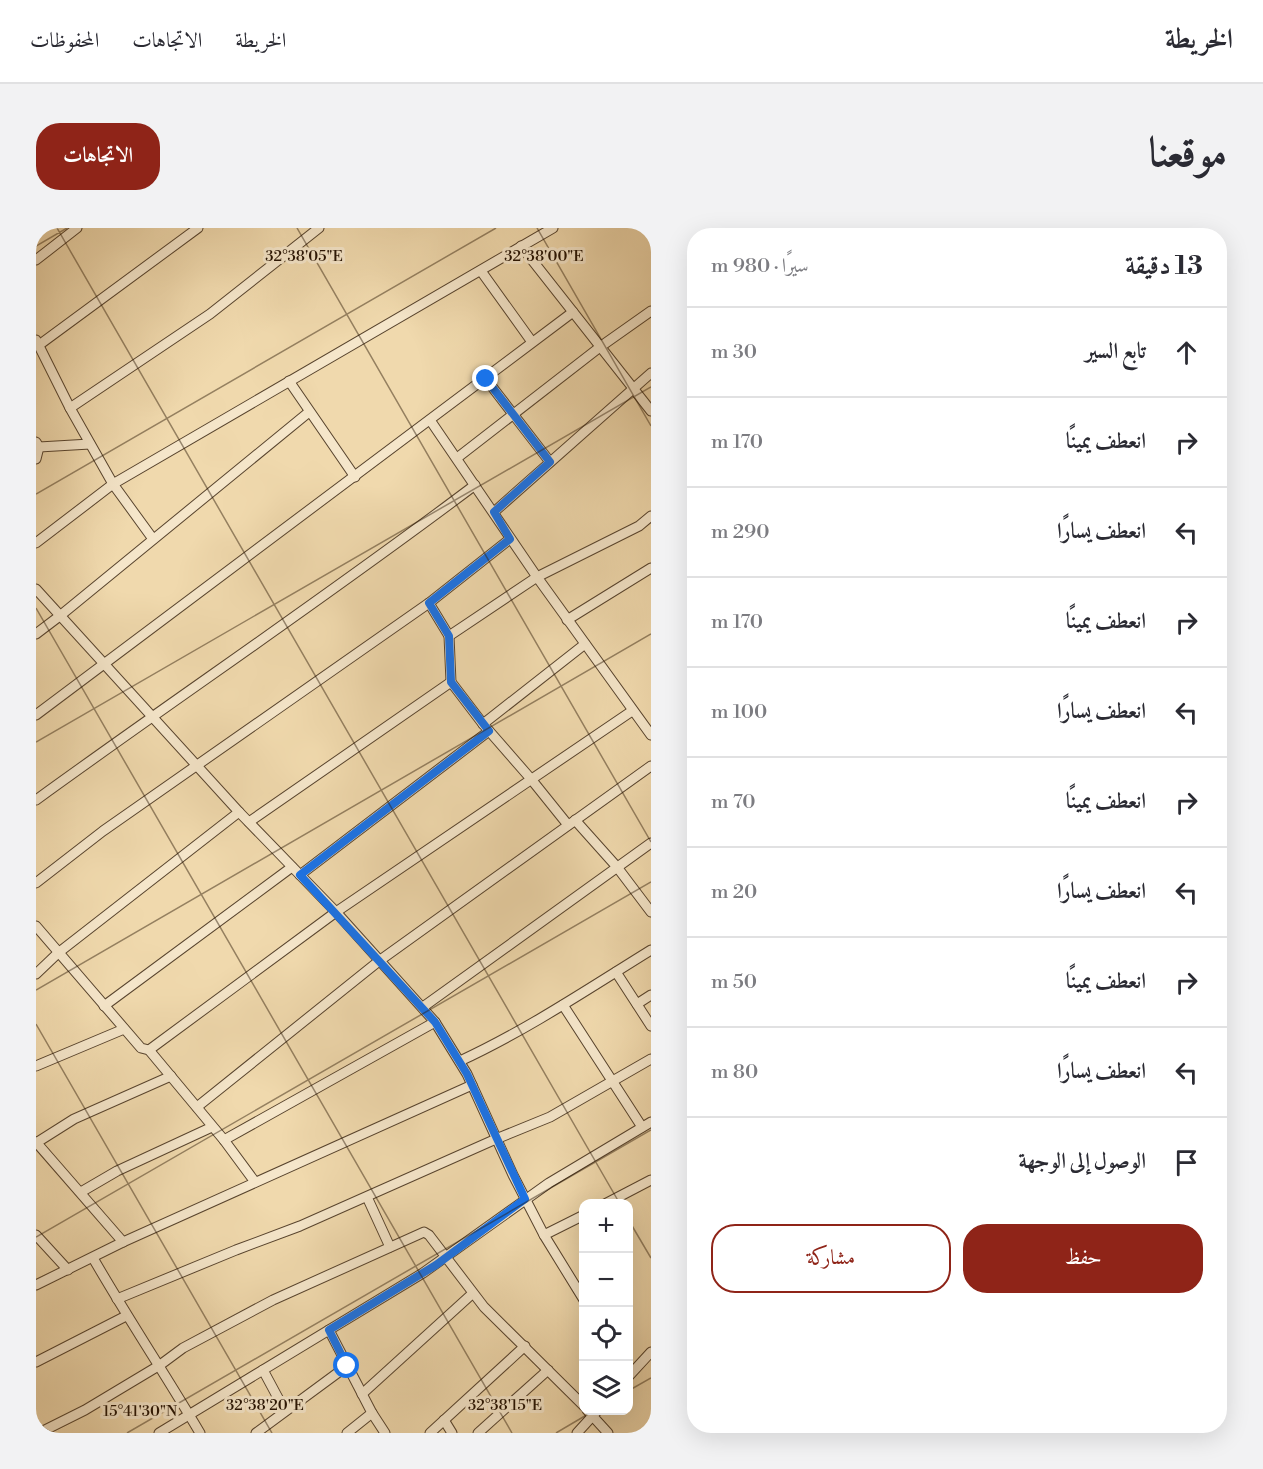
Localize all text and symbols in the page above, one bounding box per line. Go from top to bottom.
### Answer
text: الخريطة [1165,22,1233,57]
text: المحفوظات [30,28,99,54]
text: الاتجاهات [132,28,202,54]
text: الخريطة [235,28,286,54]
button: الاتجاهات [36,123,160,190]
text: موقعنا [1149,127,1227,180]
text: 32°38'05"E [265,247,343,266]
text: 32°38'00"E [504,247,584,266]
text: 13 دقيقة [1125,250,1203,282]
text: سيرًا · 980 m [711,254,809,279]
icon: ahead [1170,336,1203,369]
text: تابع السير [1085,338,1146,365]
text: 30 m [711,340,757,365]
route end [472,365,498,391]
icon: right [1170,426,1203,459]
text: انعطف يمينًا [1066,428,1146,455]
text: 170 m [711,430,763,455]
icon: left [1170,516,1203,549]
text: انعطف يسارًا [1057,518,1146,545]
text: 290 m [711,520,769,545]
icon: right [1170,606,1203,639]
text: انعطف يمينًا [1066,608,1146,635]
text: 170 m [711,610,763,635]
icon: left [1170,696,1203,729]
text: انعطف يسارًا [1057,698,1146,725]
text: 100 m [711,700,767,725]
icon: right [1170,786,1203,819]
text: انعطف يمينًا [1066,788,1146,815]
text: 70 m [711,790,756,815]
icon: left [1170,876,1203,909]
text: انعطف يسارًا [1057,878,1146,905]
text: 20 m [711,880,757,905]
icon: right [1170,966,1203,999]
text: انعطف يمينًا [1066,968,1146,995]
text: 50 m [711,970,757,995]
icon: left [1170,1056,1203,1089]
text: انعطف يسارًا [1057,1058,1146,1085]
text: 80 m [711,1060,758,1085]
icon: arrive [1170,1146,1203,1179]
text: الوصول إلى الوجهة [1018,1148,1146,1175]
map controls [579,1199,633,1415]
button: + [579,1199,633,1253]
button: مشاركة [711,1224,951,1293]
button: حفظ [963,1224,1203,1293]
button: − [579,1253,633,1307]
button: locate [579,1307,633,1361]
route start [333,1352,359,1378]
button: layers [579,1361,633,1415]
text: 32°38'20"E [226,1396,304,1415]
text: 32°38'15"E [468,1396,542,1415]
text: 15°41'30"N [103,1402,177,1421]

